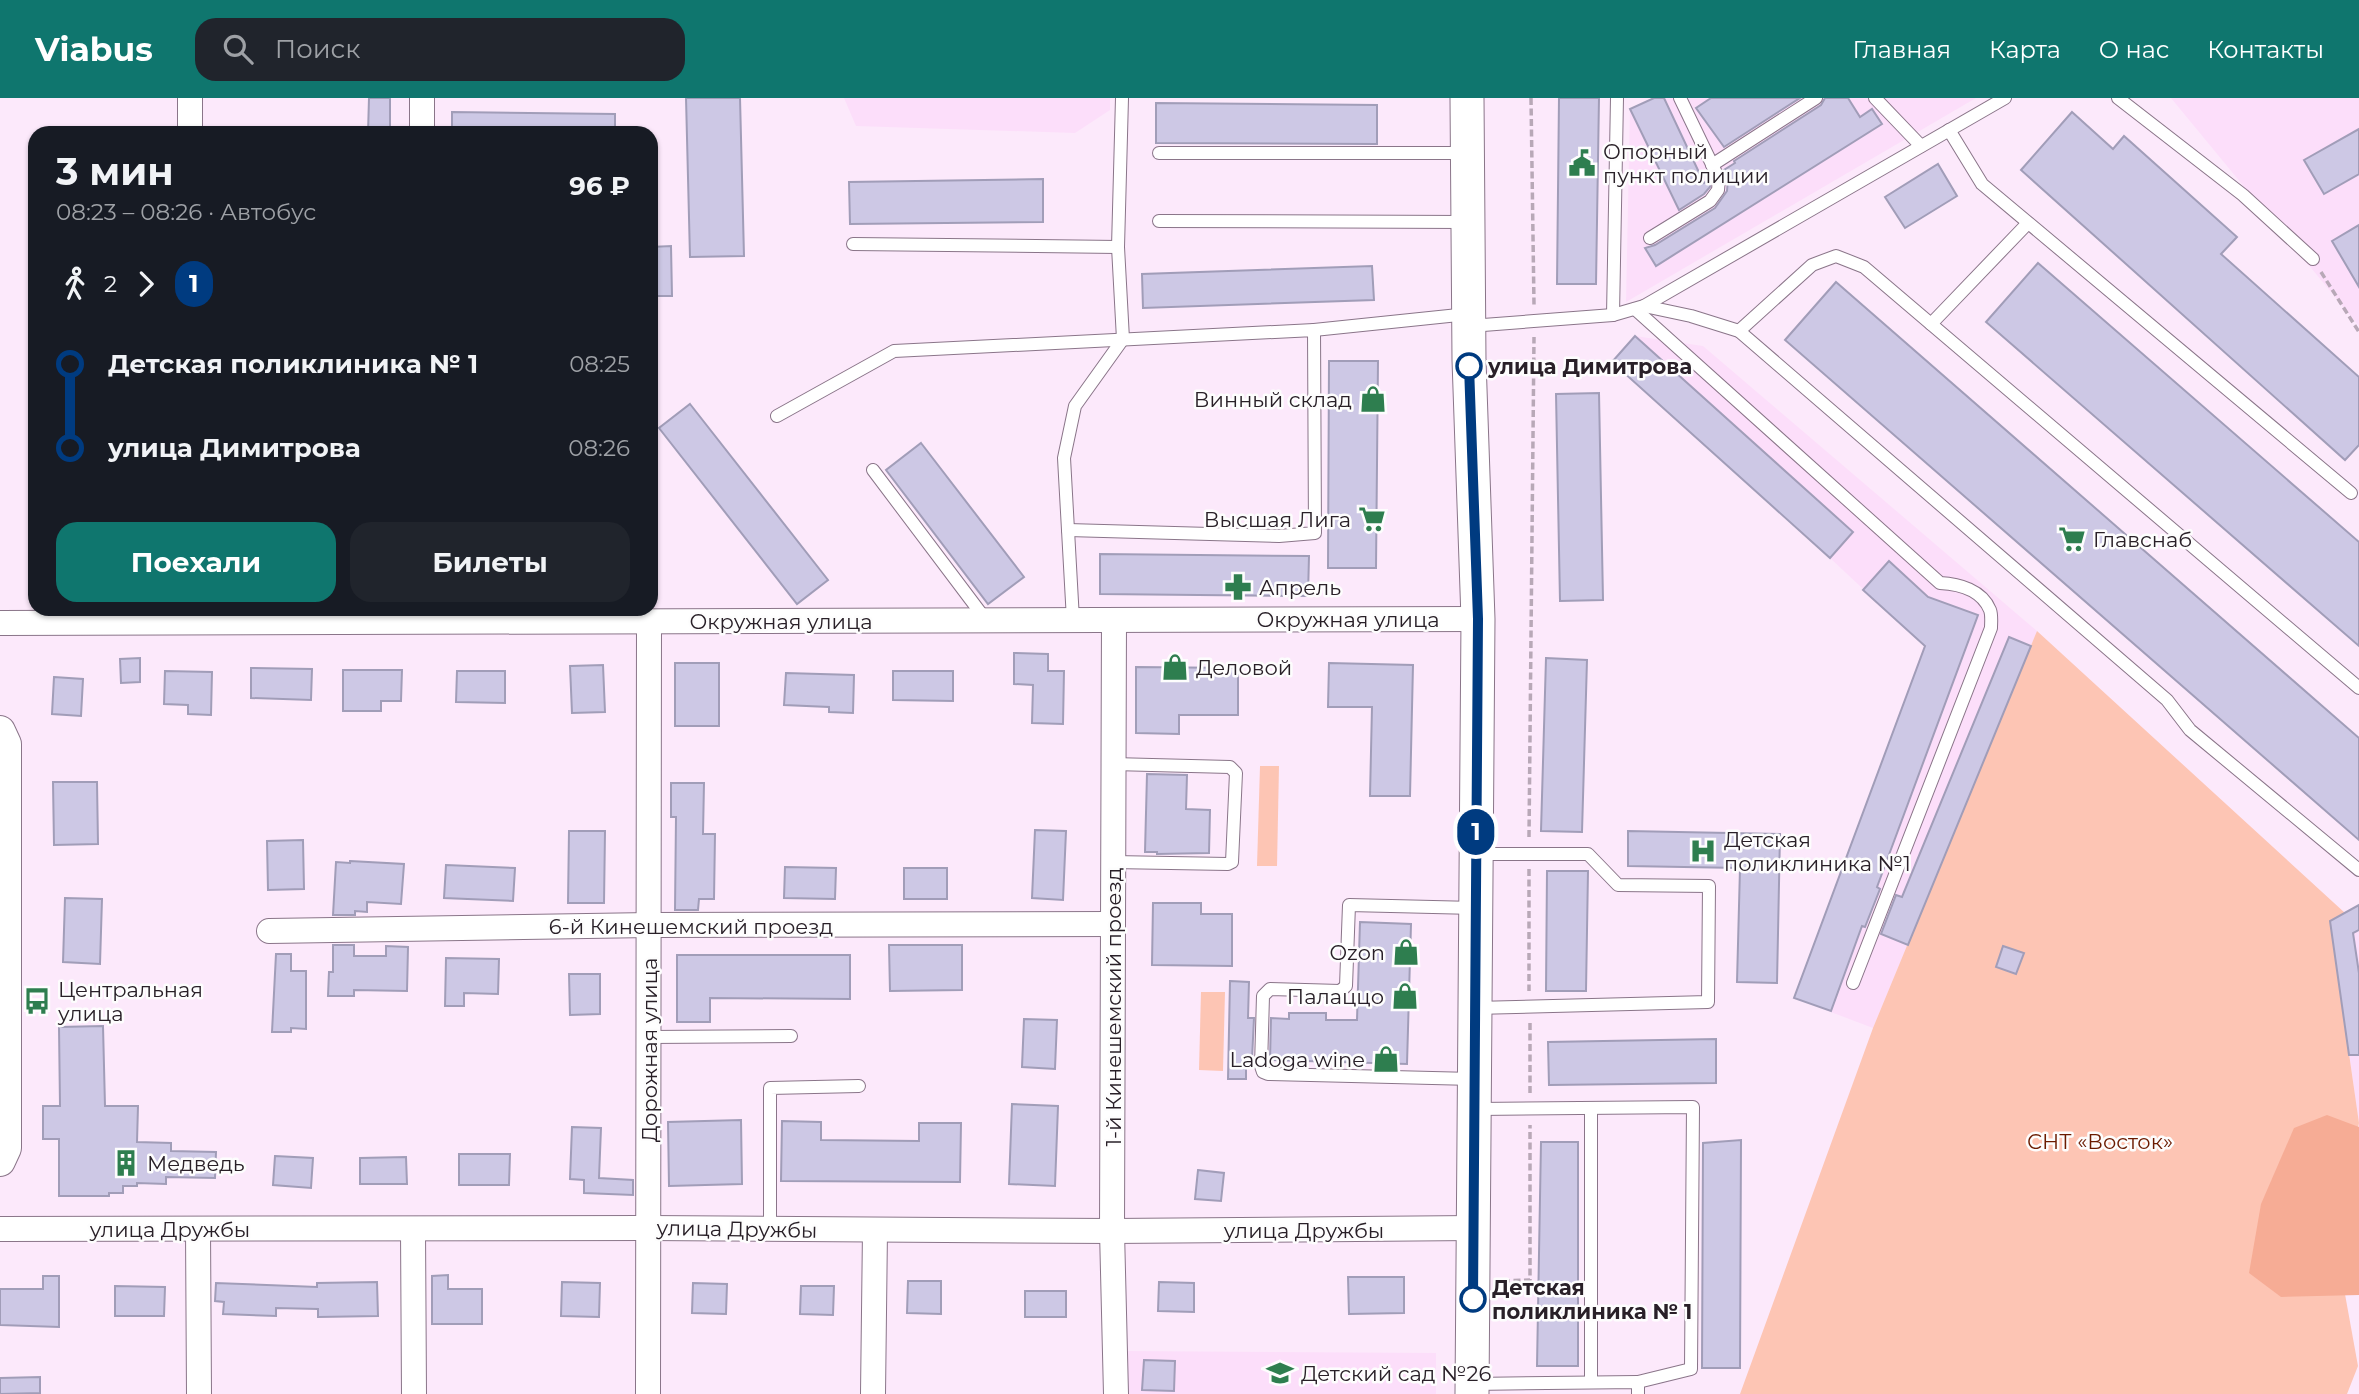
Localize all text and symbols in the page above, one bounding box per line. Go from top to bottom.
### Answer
search box [195,18,685,81]
text: Viabus [35,29,153,69]
icon: search [219,30,257,68]
text: Поиск [275,33,360,65]
text: Главная [1853,35,1951,64]
text: Карта [1989,35,2061,64]
text: О нас [2099,35,2169,64]
text: Контакты [2207,35,2324,64]
place label: Опорный пункт полиции [1603,139,1769,188]
text: 3 мин [56,148,174,195]
public building icon: Опорный пункт полиции [1567,148,1597,178]
text: 96 ₽ [569,170,630,202]
text: 08:23 – 08:26 · Автобус [56,198,316,226]
icon: walk [56,265,94,303]
icon: forward [127,265,165,303]
text: 1 [189,269,199,298]
text: 2 [104,270,117,298]
text: Детская поликлиника № 1 [108,348,478,380]
text: 08:25 [569,350,630,378]
marker: улица Димитрова [1456,353,1482,379]
place label: улица Димитрова [1487,354,1692,379]
shop icon: Винный склад [1358,384,1388,414]
place label: Винный склад [1194,387,1352,412]
text: улица Димитрова [108,432,361,464]
text: 08:26 [568,434,630,462]
supermarket icon: Высшая Лига [1357,504,1387,534]
place label: Высшая Лига [1204,507,1351,532]
button: Поехали [56,522,336,602]
button: Билеты [350,522,630,602]
supermarket icon: Главснаб [2057,524,2087,554]
place label: Главснаб [2093,527,2192,552]
pharmacy icon: Апрель [1223,572,1253,602]
place label: Апрель [1259,575,1341,600]
street label: Окружная улица [1256,607,1440,632]
street label: Окружная улица [689,609,873,634]
shop icon: Деловой [1160,652,1190,682]
place label: Деловой [1196,655,1292,680]
line badge: 1 [1453,809,1499,855]
text: 1 [1471,817,1481,846]
place label: Детская поликлиника №1 [1724,827,1911,876]
hospital icon: Детская поликлиника №1 [1688,836,1718,866]
street label: 1-й Кинешемский проезд [1101,868,1126,1146]
street label: 6-й Кинешемский проезд [549,914,833,939]
shop icon: Ozon [1391,937,1421,967]
place label: Ozon [1329,940,1385,965]
street label: Дорожная улица [637,958,662,1142]
place label: Центральная улица [57,977,203,1026]
shop icon: Палаццо [1390,981,1420,1011]
place label: Палаццо [1287,984,1384,1009]
bus stop icon: Центральная улица [22,986,52,1016]
shop icon: Ladoga wine [1371,1044,1401,1074]
place label: Ladoga wine [1230,1047,1365,1072]
park label: СНТ «Восток» [2027,1129,2173,1154]
building icon: Медведь [111,1148,141,1178]
place label: Медведь [147,1151,245,1176]
street label: улица Дружбы [655,1215,818,1243]
street label: улица Дружбы [89,1217,250,1242]
street label: улица Дружбы [1223,1218,1384,1243]
place label: Детская поликлиника № 1 [1492,1275,1692,1324]
marker: Детская поликлиника № 1 [1460,1286,1486,1312]
school or university icon: Детский сад №26 [1265,1358,1295,1388]
place label: Детский сад №26 [1301,1361,1491,1386]

